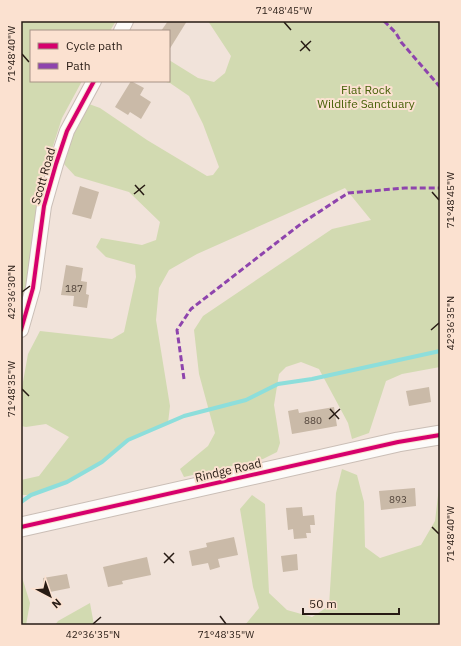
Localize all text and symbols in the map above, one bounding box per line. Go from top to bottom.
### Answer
text: 71°48'45"W [256,4,312,17]
text: 71°48'40"W [5,26,18,82]
legend [30,30,170,82]
text: Cycle path [66,38,123,53]
text: Path [66,58,91,73]
park label: Flat Rock Wildlife Sanctuary [317,82,415,111]
street label: Scott Road [28,146,58,206]
text: 71°48'45"W [444,172,457,228]
text: 42°36'30"N [5,265,18,319]
house number: 187 [65,282,83,295]
text: 42°36'35"N [444,296,457,350]
text: 71°48'35"W [5,361,18,417]
house number: 880 [304,414,322,427]
street label: Rindge Road [193,455,263,485]
house number: 893 [389,493,407,506]
text: 71°48'40"W [444,506,457,562]
north arrow [30,576,70,616]
scale bar [303,590,399,616]
text: N [49,596,64,611]
text: 50 m [309,596,337,611]
text: 42°36'35"N [66,628,120,641]
text: 71°48'35"W [198,628,254,641]

